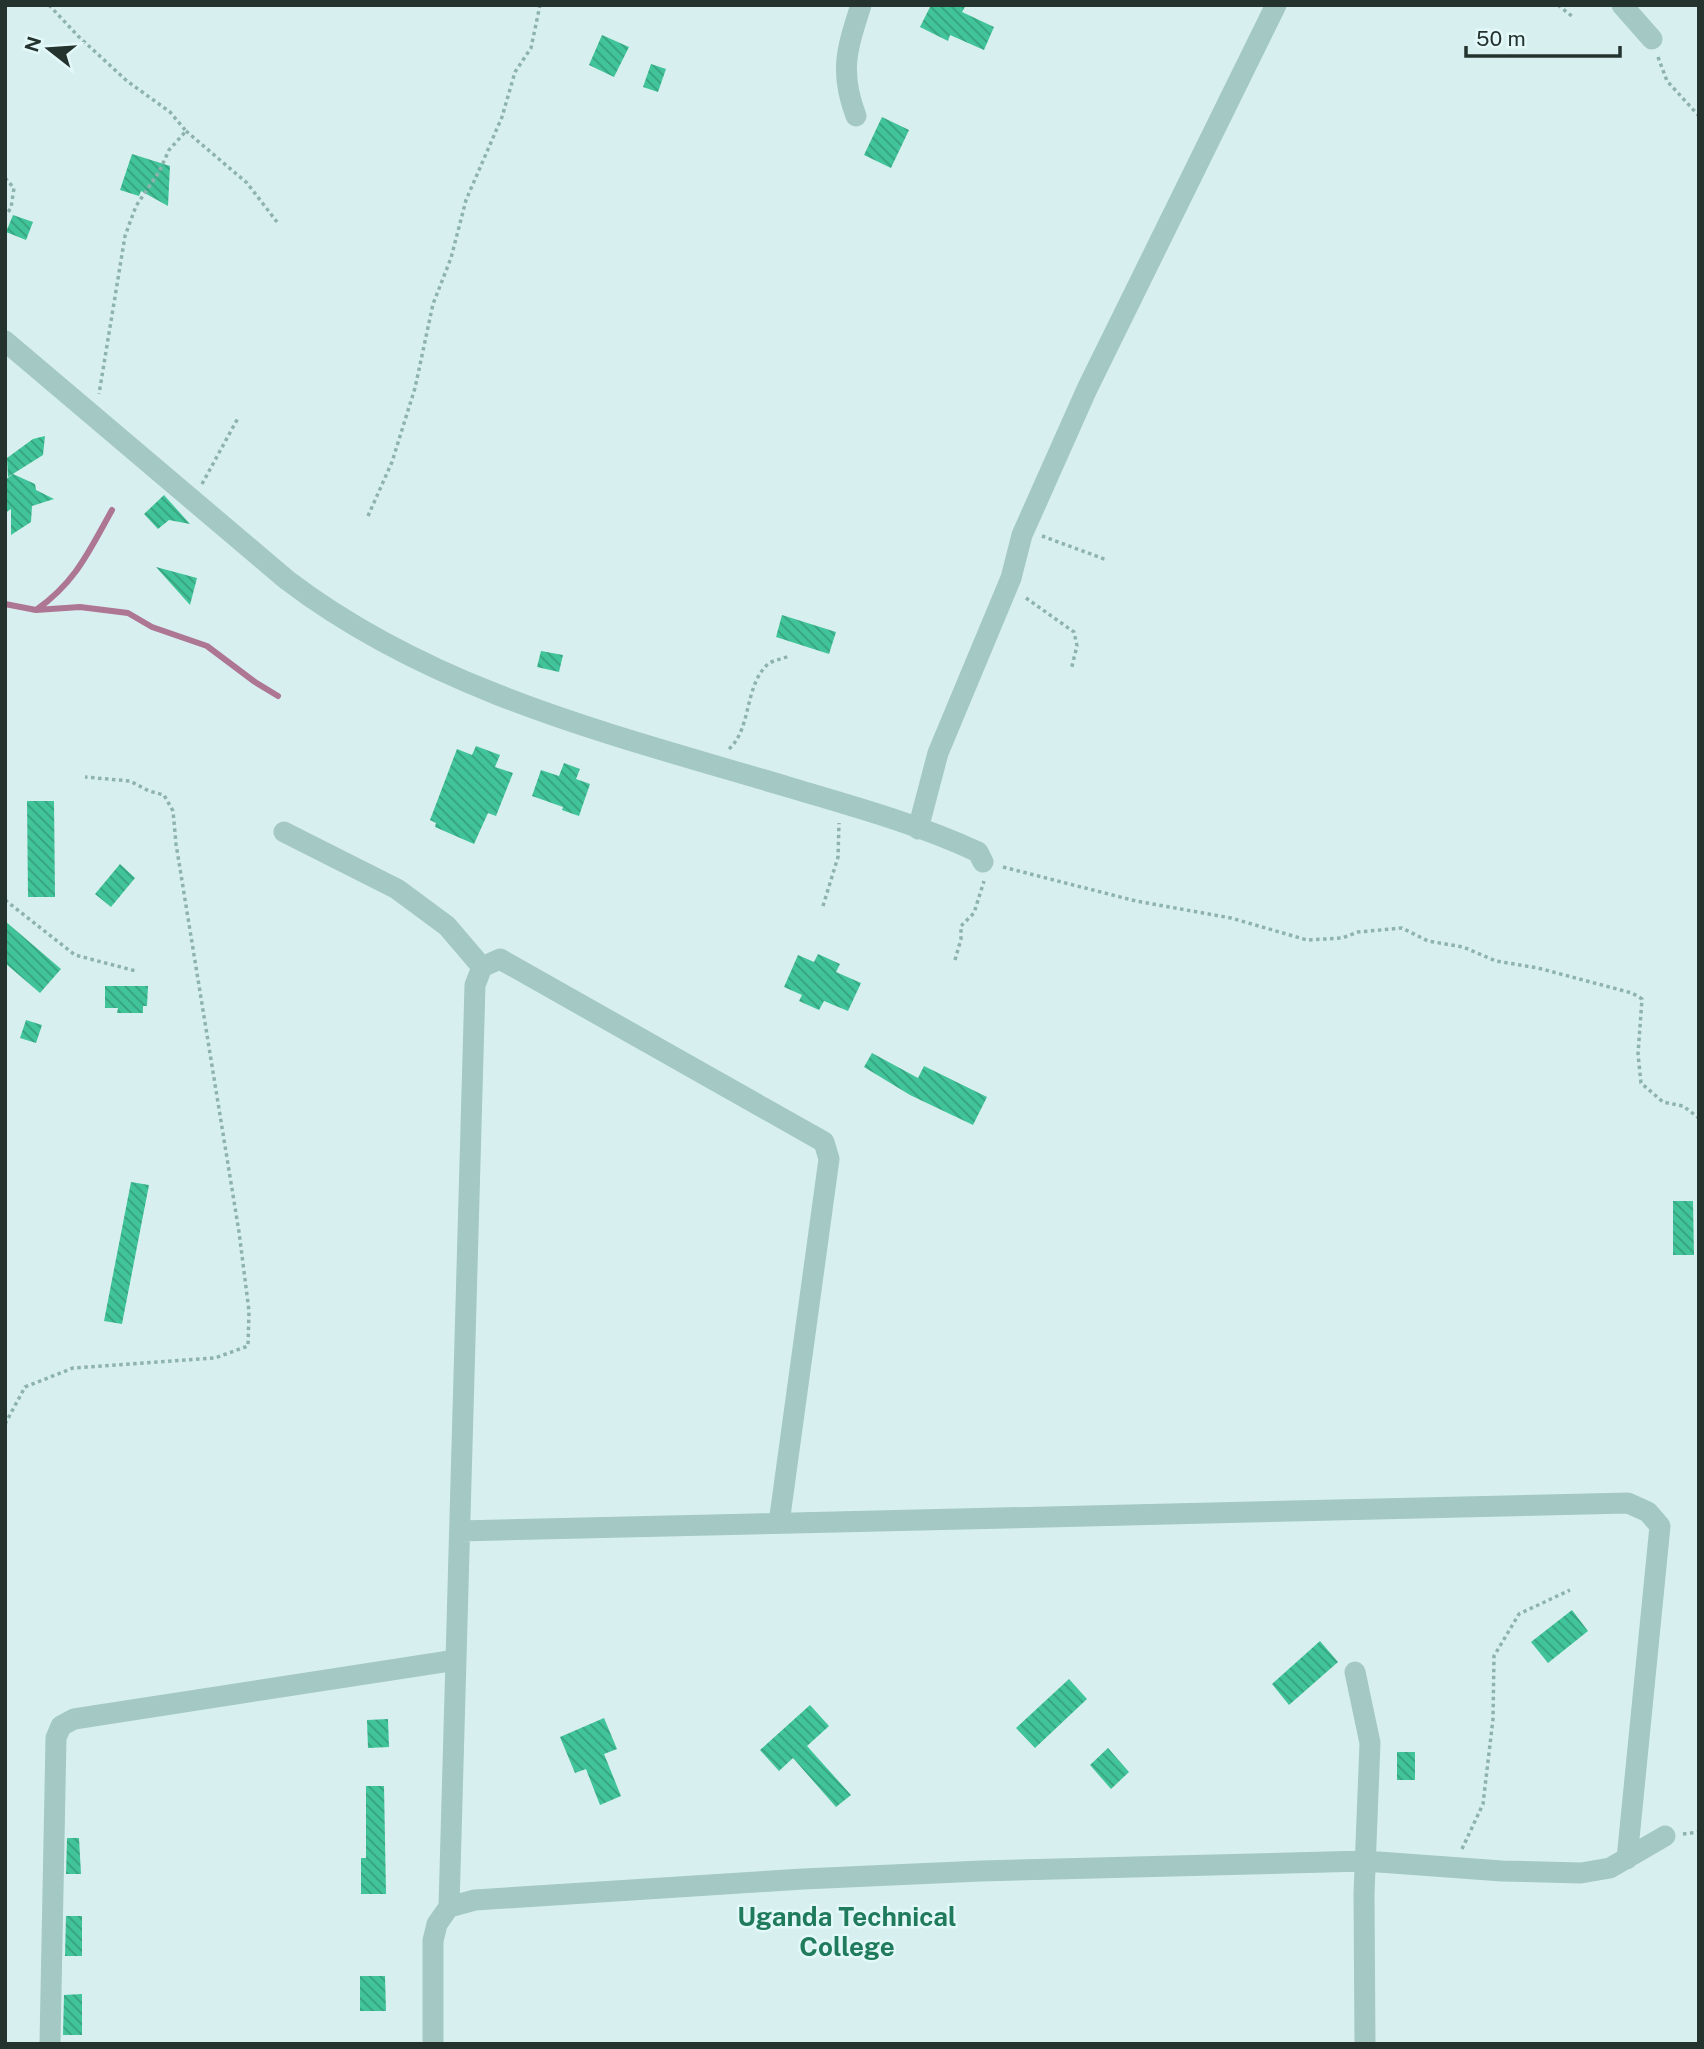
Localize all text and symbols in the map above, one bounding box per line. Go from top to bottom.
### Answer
north arrow [14,14,84,84]
scale bar [1466,14,1620,58]
text: 50 m [1476,26,1526,51]
text: N [20,34,45,54]
district label: Uganda Technical College [737,1901,957,1962]

